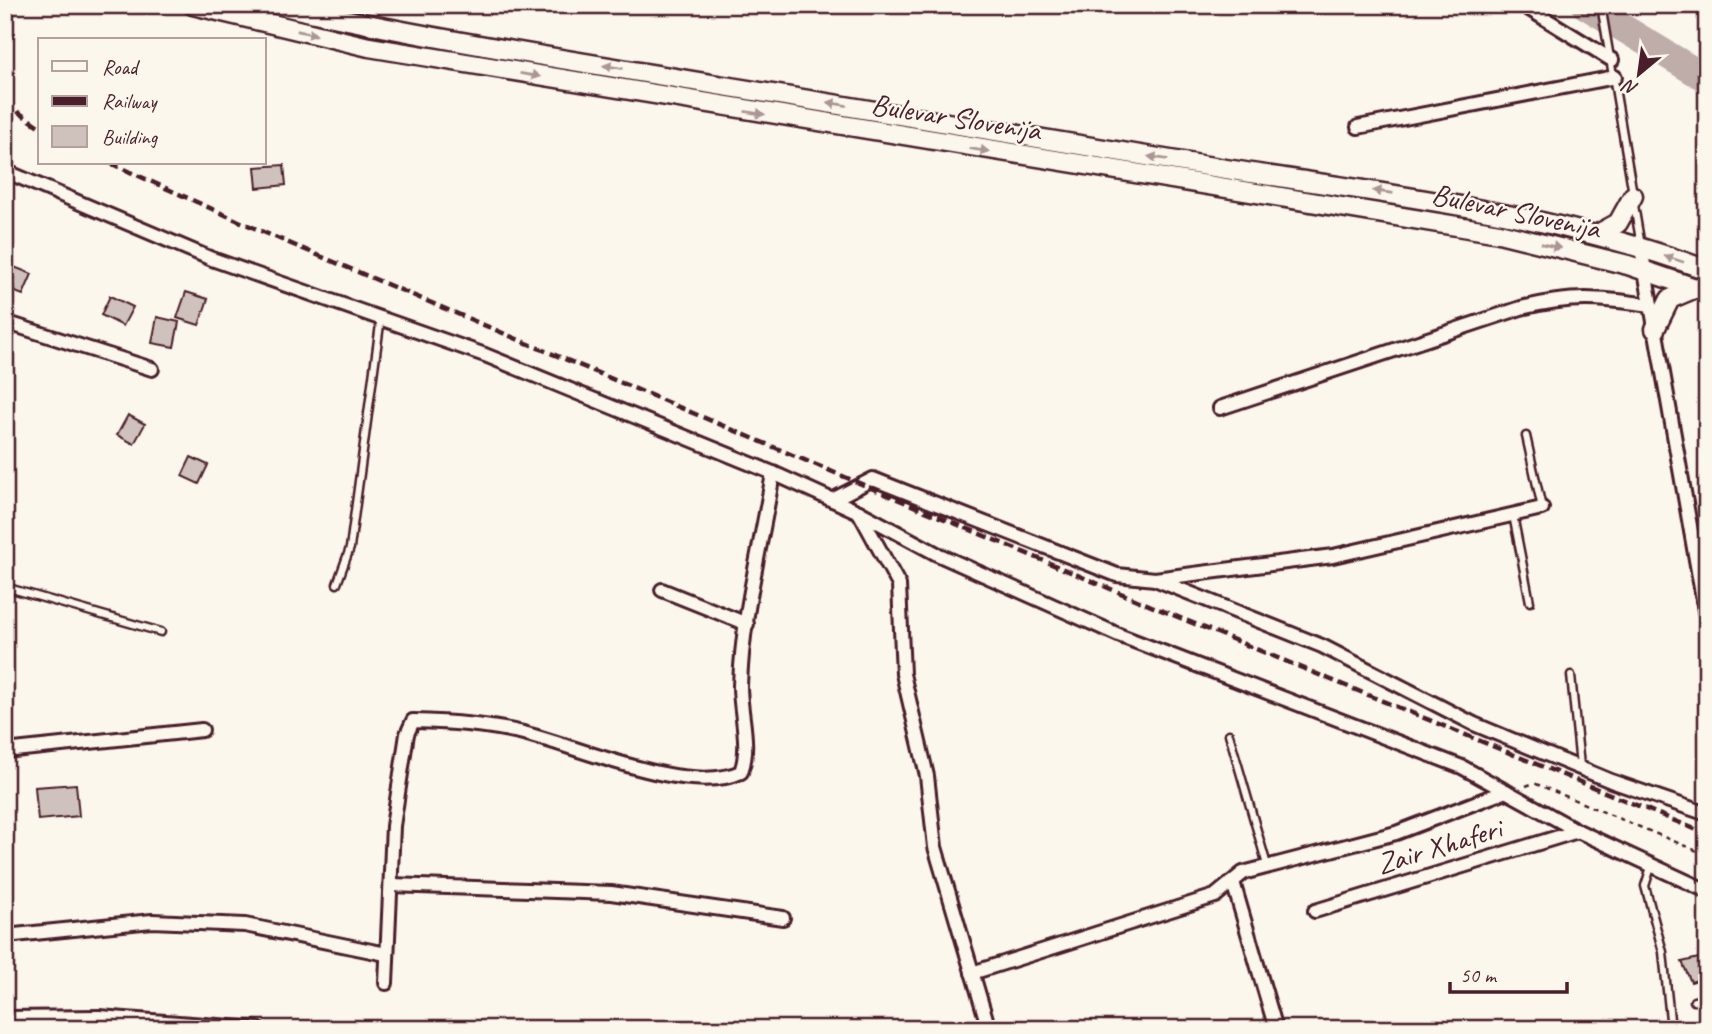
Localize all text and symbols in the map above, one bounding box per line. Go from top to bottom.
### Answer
one-way arrow [296,28,318,39]
legend [38,38,266,164]
north arrow [1604,38,1674,108]
text: Road [102,54,141,80]
one-way arrow [602,61,624,72]
one-way arrow [519,70,541,81]
text: N [1617,73,1642,101]
street label: Bulevar Slovenija [869,85,1045,149]
text: Railway [102,88,158,114]
one-way arrow [826,98,848,109]
one-way arrow [744,108,766,119]
text: Building [102,124,159,150]
one-way arrow [968,145,990,156]
one-way arrow [1147,152,1169,163]
street label: Bulevar Slovenija [1428,175,1605,248]
one-way arrow [1372,186,1394,197]
one-way arrow [1540,240,1562,251]
one-way arrow [1663,253,1684,263]
street label: Zair Xhaferi [1372,808,1509,883]
scale bar [1450,950,1567,994]
text: 50 m [1460,962,1498,988]

